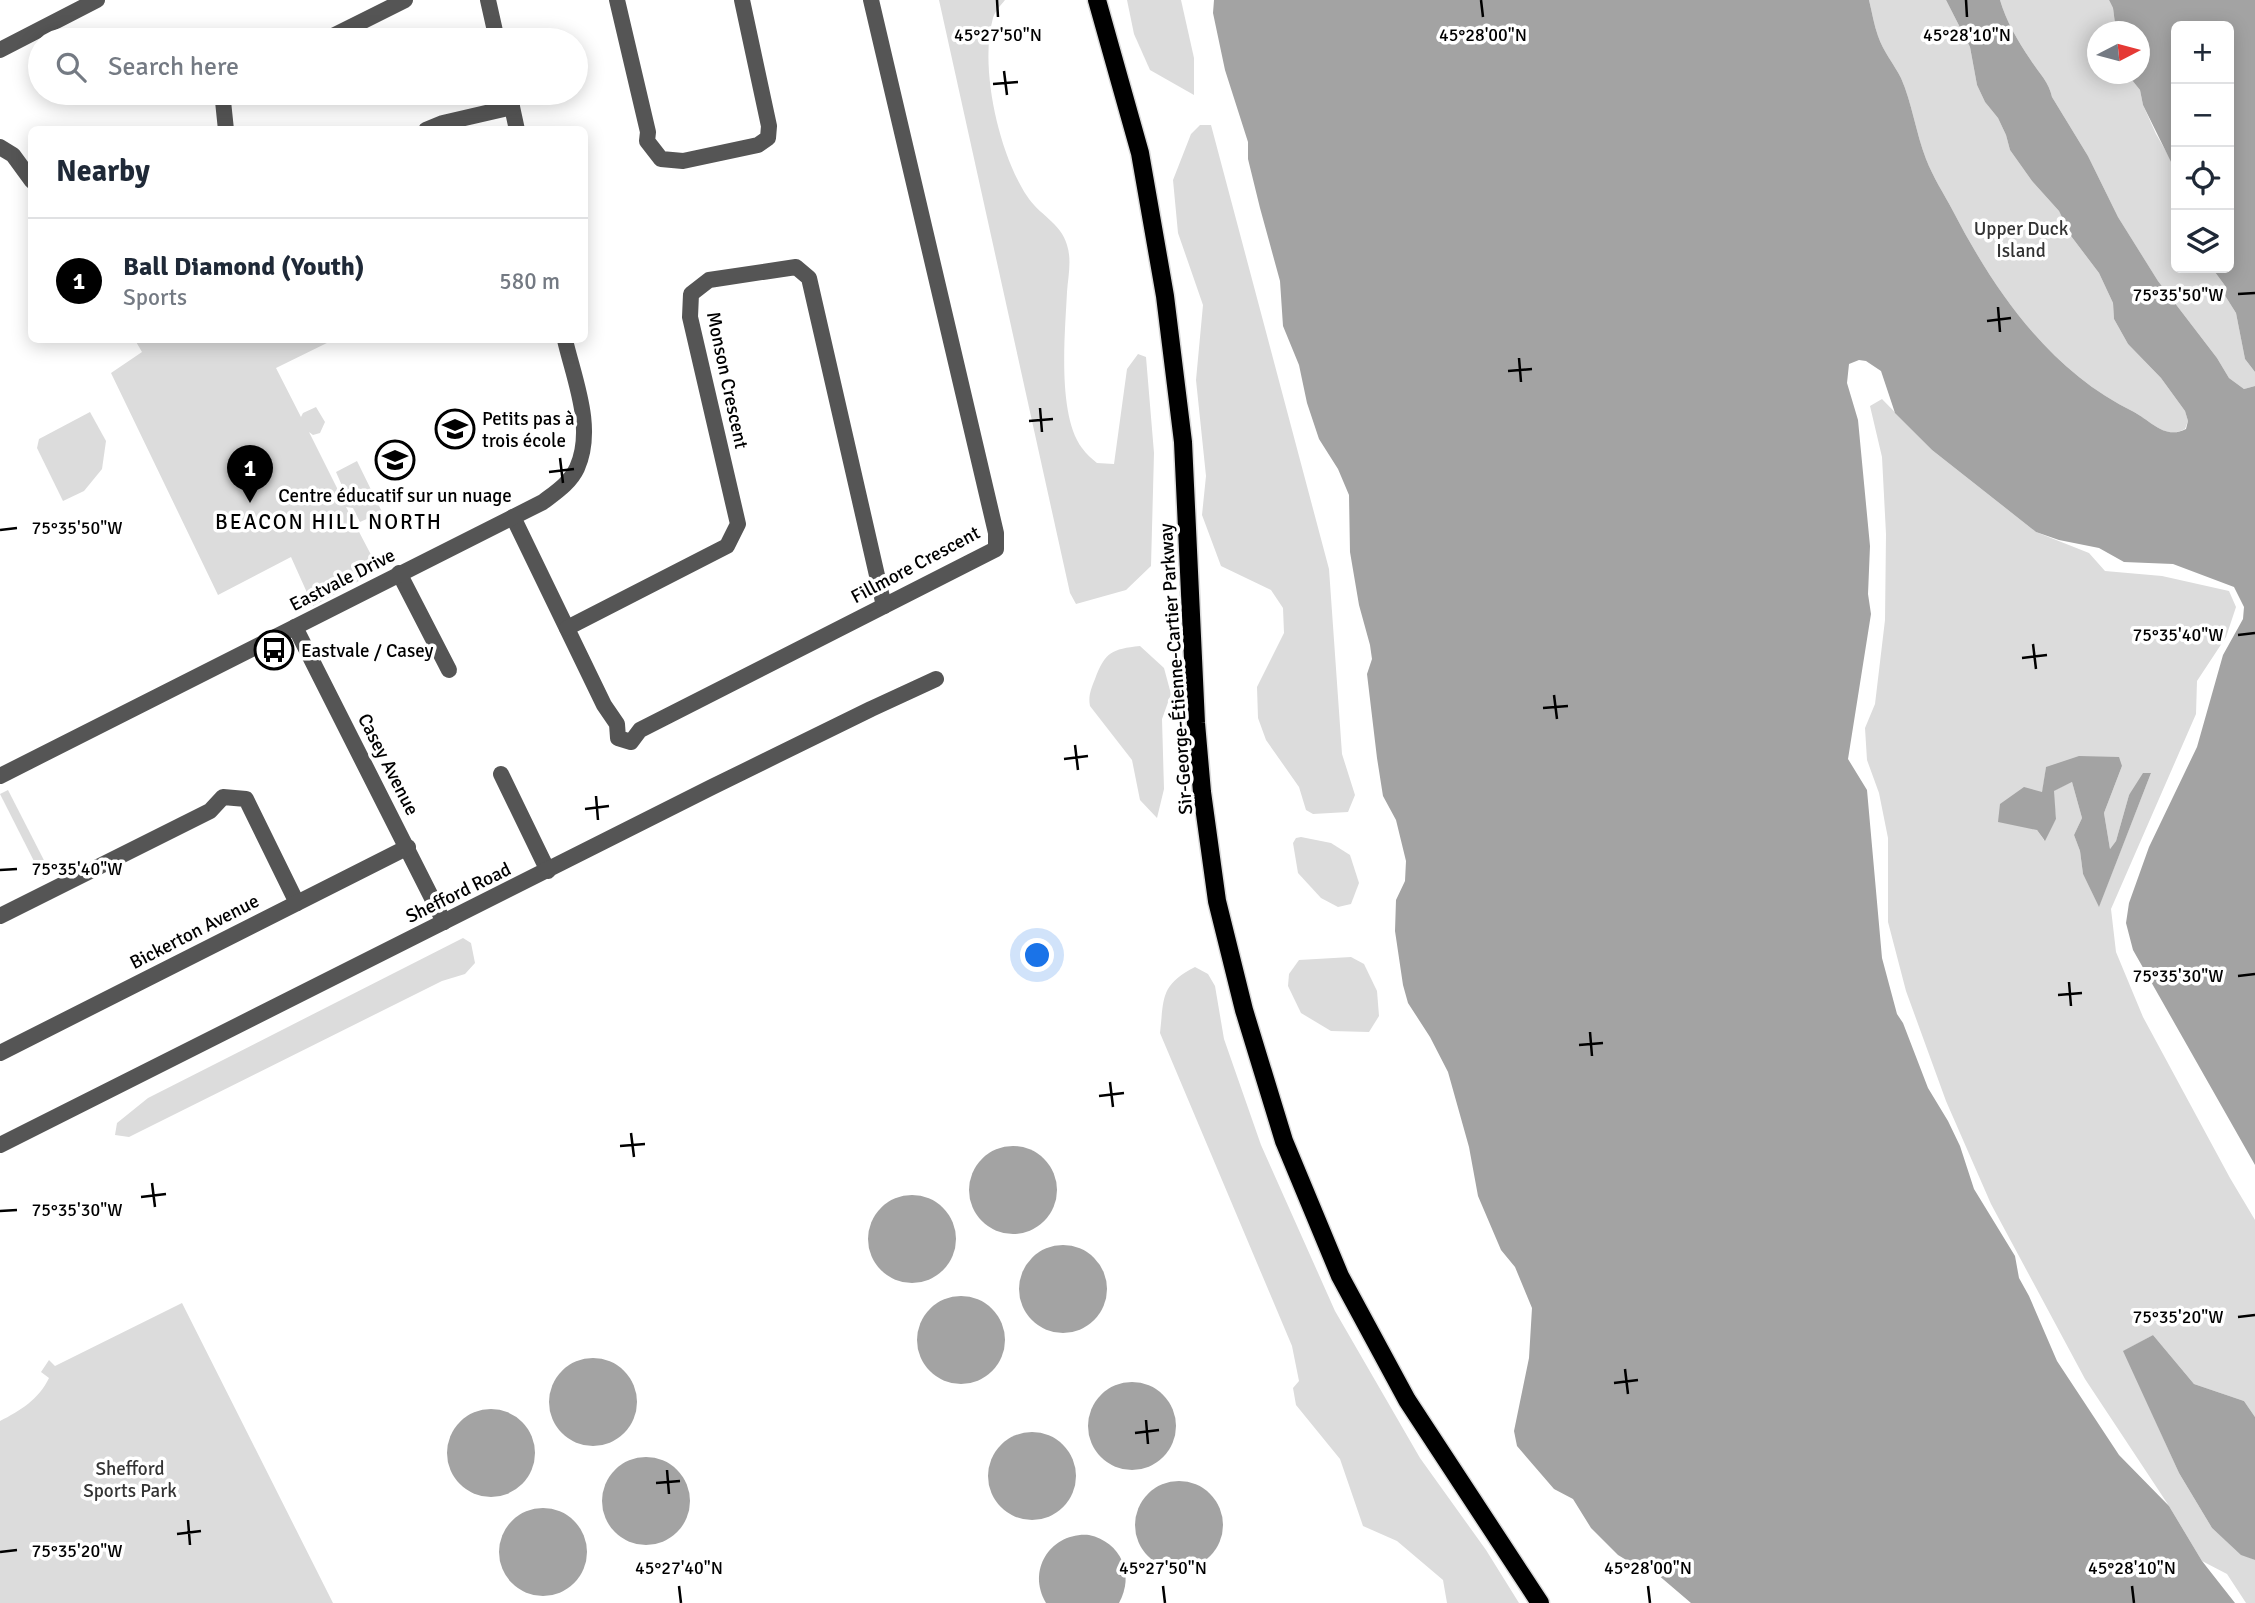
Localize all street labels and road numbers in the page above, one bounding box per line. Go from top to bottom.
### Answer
street label: Monson Crescent [701,309,753,451]
street label: Fillmore Crescent [847,521,984,609]
street label: Sir-George-Étienne-Cartier Parkway [1154,522,1198,816]
street label: Eastvale Drive [286,543,399,617]
street label: Casey Avenue [352,710,424,819]
street label: Shefford Road [402,857,515,929]
street label: Bickerton Avenue [126,889,263,975]

